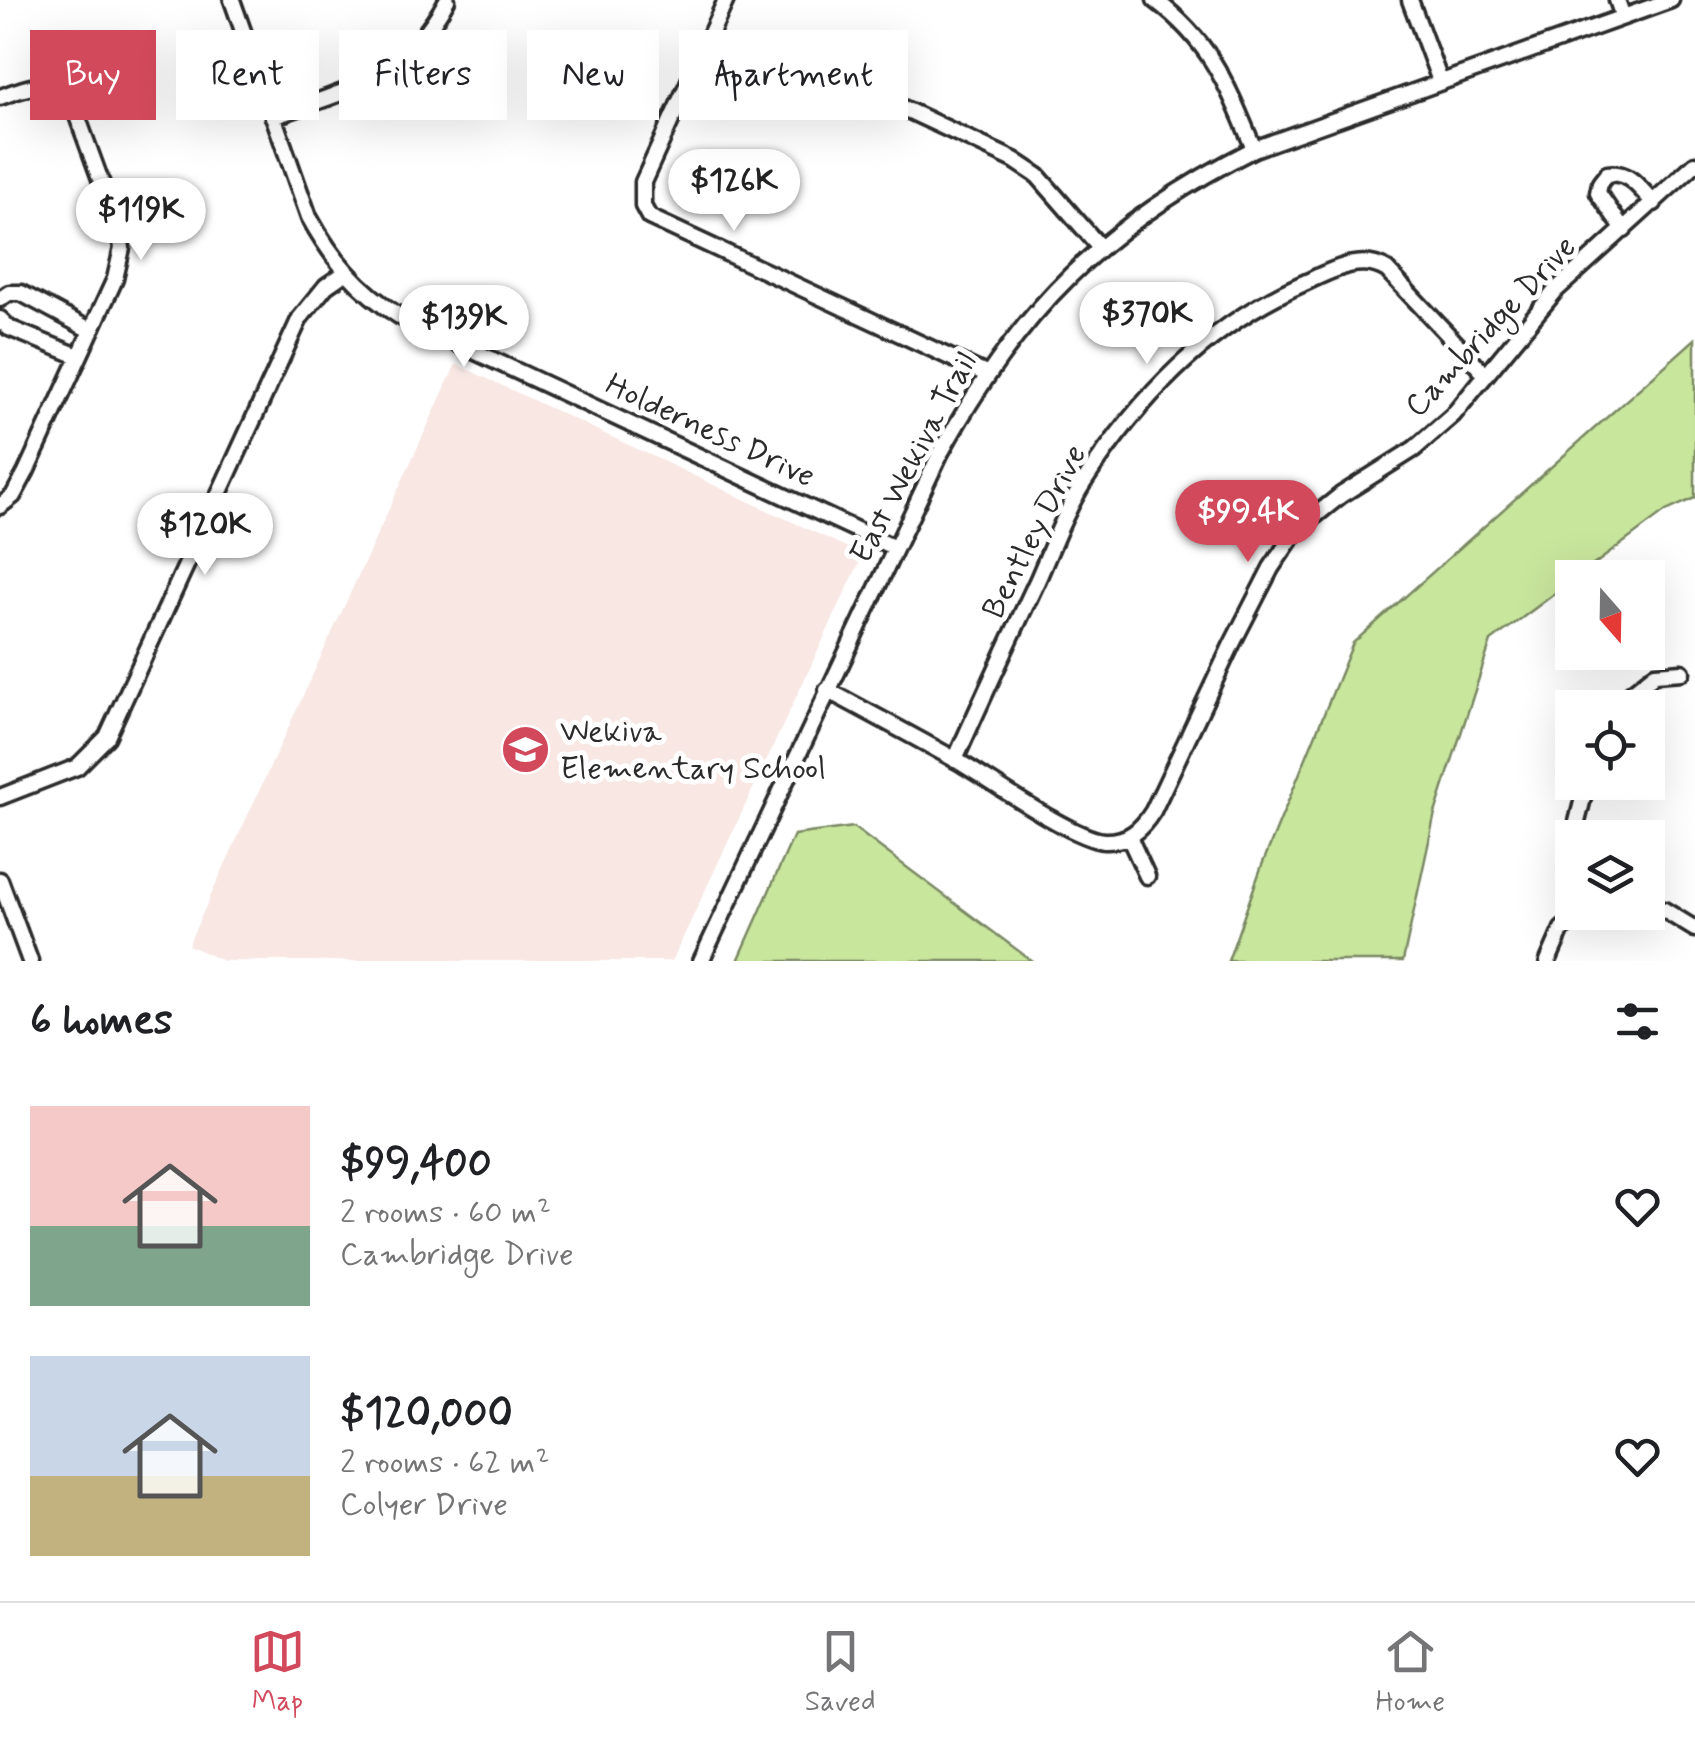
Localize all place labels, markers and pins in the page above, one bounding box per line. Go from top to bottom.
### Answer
pin: $126K [664,149,804,234]
pin: $119K [71,178,211,263]
pin: $370K [1077,282,1217,367]
pin: $139K [394,285,534,370]
pin: $99.4K [1167,480,1329,565]
pin: $120K [135,493,275,578]
place label: Wekiva Elementary School [560,711,826,790]
school or university icon: Wekiva Elementary School [499,724,551,776]

